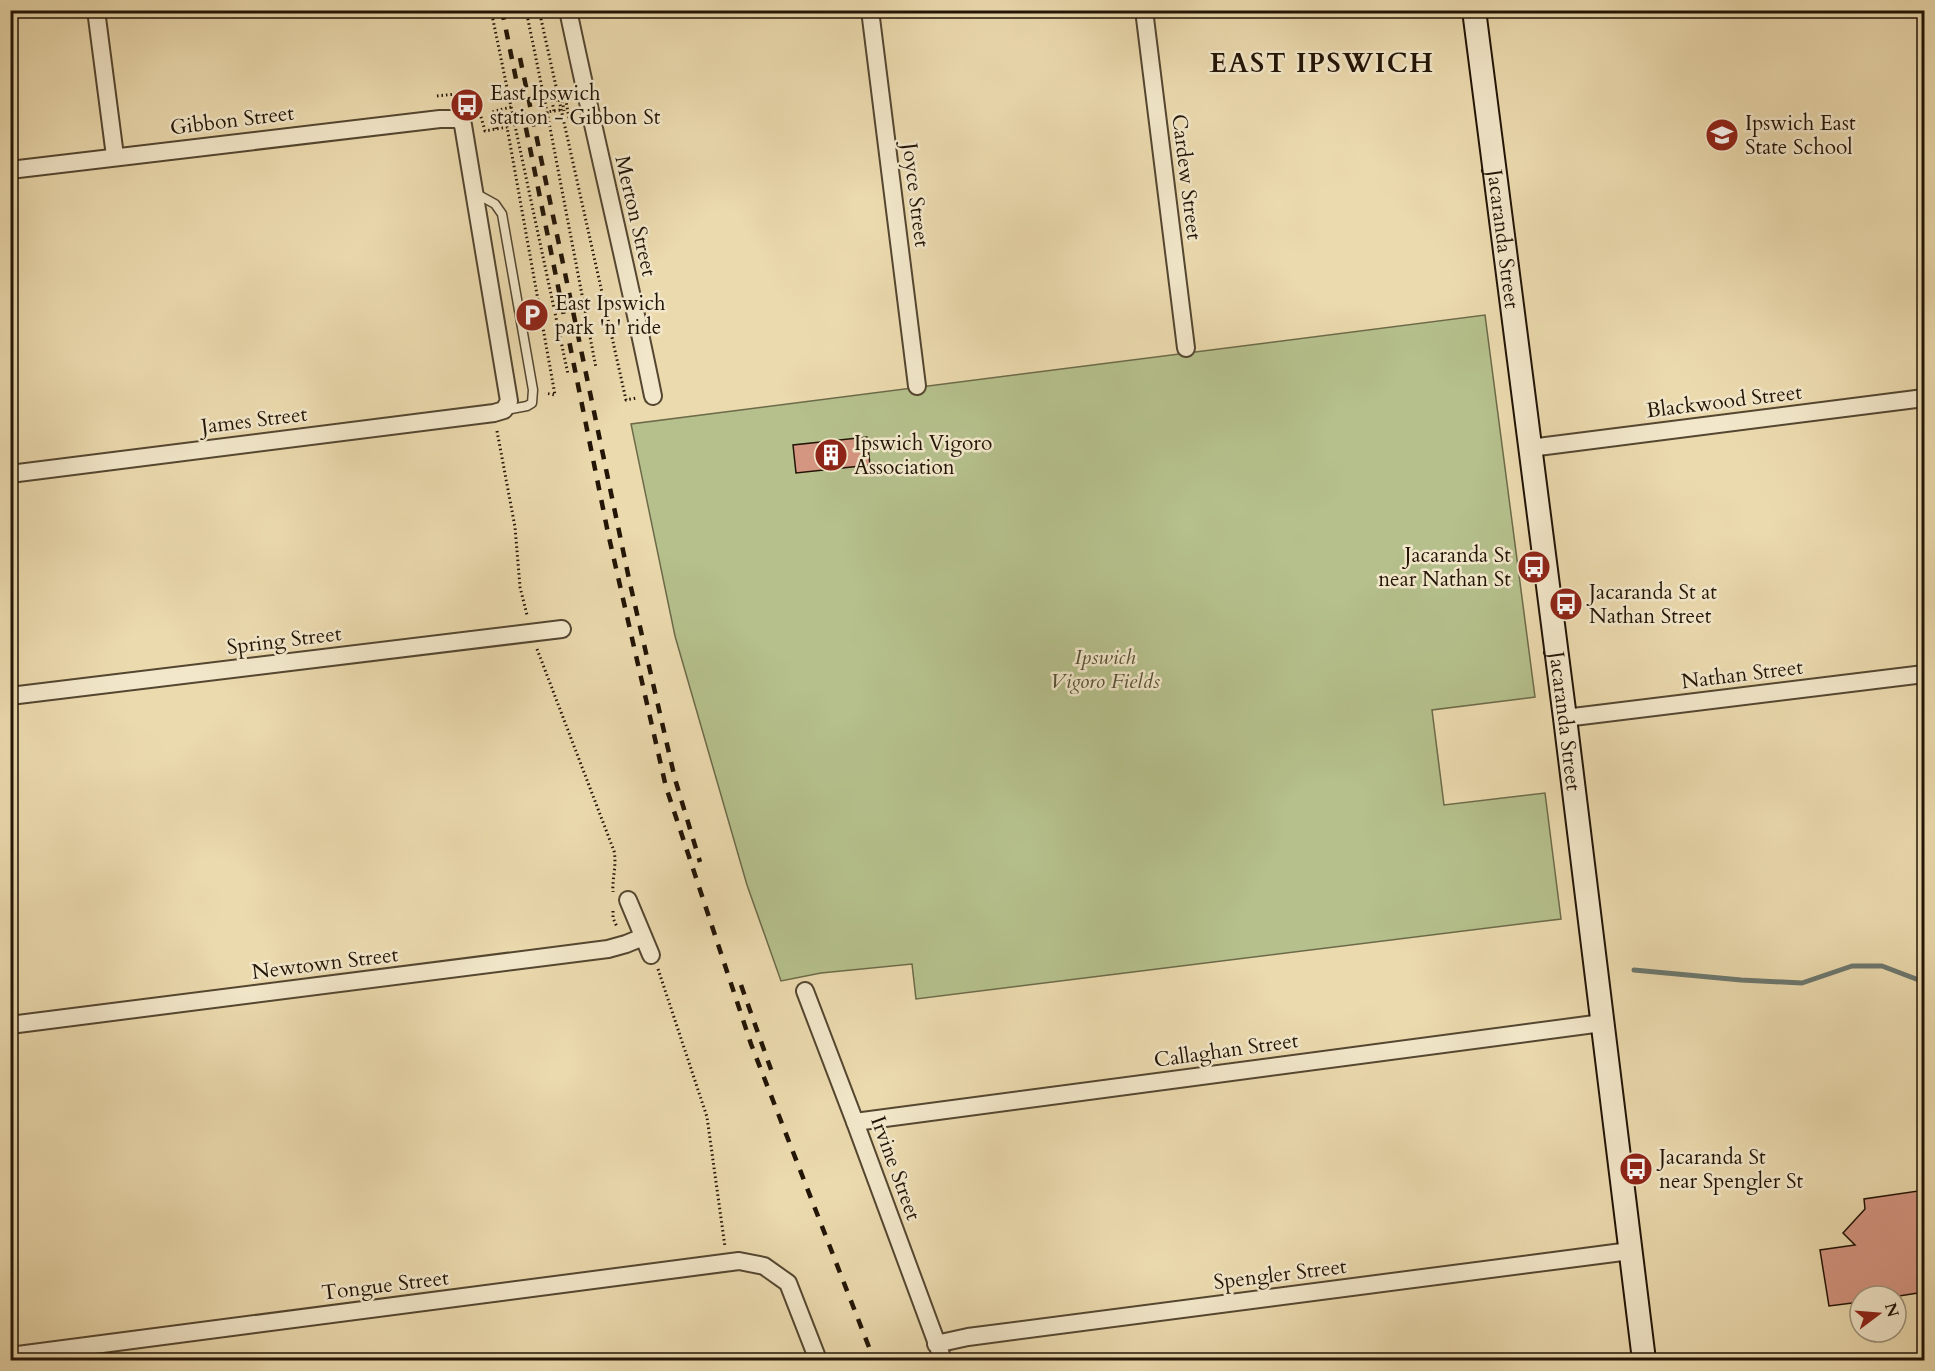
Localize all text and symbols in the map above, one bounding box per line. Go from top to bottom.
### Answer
district label: EAST IPSWICH [1210,45,1434,82]
place label: East Ipswich station - Gibbon St [490,79,661,132]
bus stop icon: East Ipswich station - Gibbon St [449,87,485,123]
street label: Gibbon Street [169,98,296,142]
place label: Ipswich East State School [1745,109,1856,162]
street label: Cardew Street [1164,113,1209,242]
school or university icon: Ipswich East State School [1704,117,1740,153]
street label: Joyce Street [894,138,936,249]
street label: Merton Street [608,153,664,280]
street label: Jacaranda Street [1479,165,1526,311]
place label: East Ipswich park 'n' ride [555,289,666,342]
parking icon: East Ipswich park 'n' ride [514,297,550,333]
street label: Blackwood Street [1645,378,1804,425]
street label: James Street [196,400,309,442]
place label: Ipswich Vigoro Association [854,429,992,482]
building icon: Ipswich Vigoro Association [813,437,849,473]
place label: Jacaranda St near Nathan St [1378,541,1511,594]
bus stop icon: Jacaranda St near Nathan St [1516,549,1552,585]
place label: Jacaranda St at Nathan Street [1586,578,1717,631]
bus stop icon: Jacaranda St at Nathan Street [1548,586,1584,622]
street label: Spring Street [225,619,343,662]
park label: Ipswich Vigoro Fields [1050,643,1160,696]
street label: Jacaranda Street [1541,647,1588,793]
street label: Nathan Street [1680,653,1805,696]
street label: Newtown Street [250,940,400,987]
street label: Callaghan Street [1152,1026,1300,1075]
street label: Irvine Street [863,1112,928,1225]
place label: Jacaranda St near Spengler St [1656,1143,1803,1196]
bus stop icon: Jacaranda St near Spengler St [1618,1151,1654,1187]
street label: Spengler Street [1212,1252,1349,1297]
street label: Tongue Street [320,1263,451,1308]
north arrow [1848,1284,1908,1344]
text: N [1879,1300,1904,1320]

